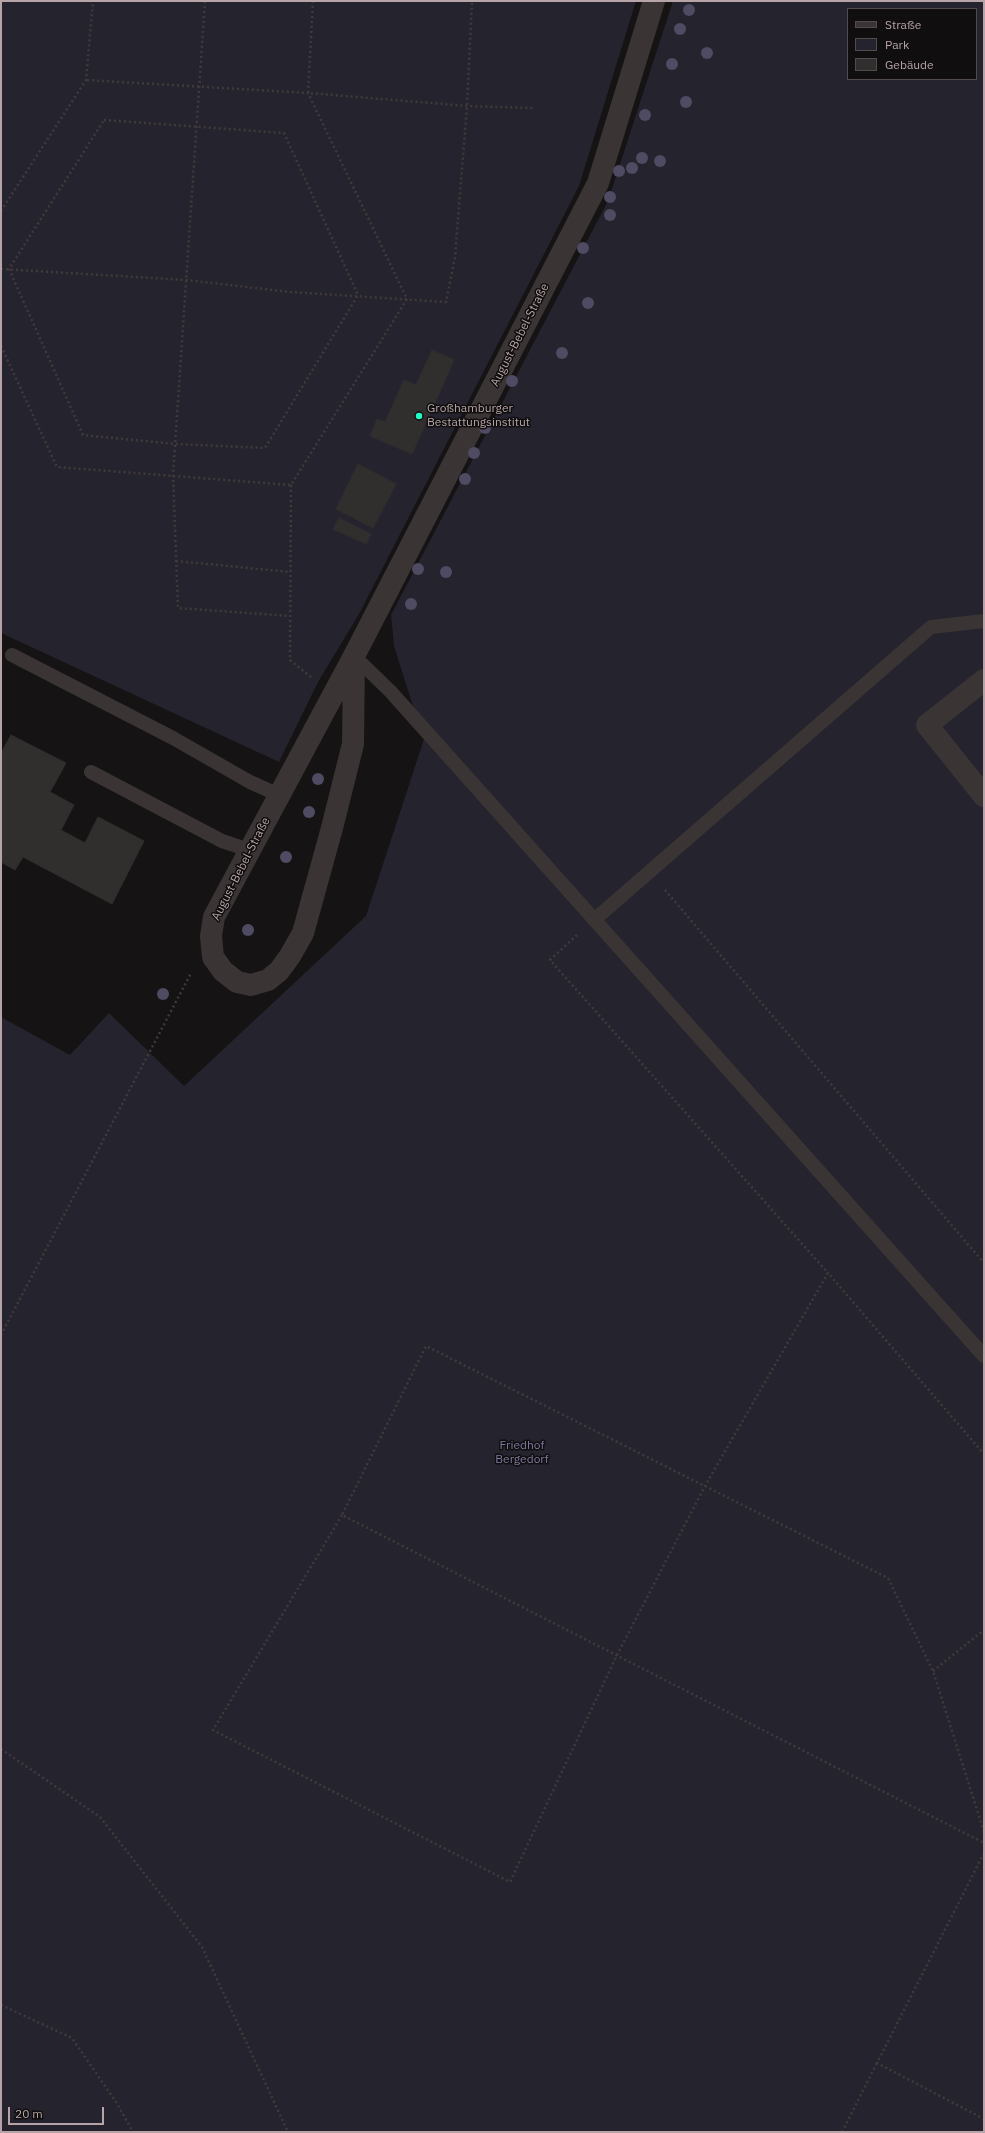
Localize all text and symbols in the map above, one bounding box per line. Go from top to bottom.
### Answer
legend [847,8,977,80]
text: Straße [885,17,921,32]
text: Park [885,37,909,52]
text: Gebäude [885,57,934,72]
street label: August-Bebel-Straße [488,281,552,389]
place label: Großhamburger Bestattungsinstitut [427,402,530,430]
marker: Großhamburger Bestattungsinstitut [414,411,424,421]
street label: August-Bebel-Straße [209,815,273,923]
park label: Friedhof Bergedorf [495,1439,549,1467]
scale bar [10,2099,106,2125]
text: 20 m [15,2106,43,2121]

